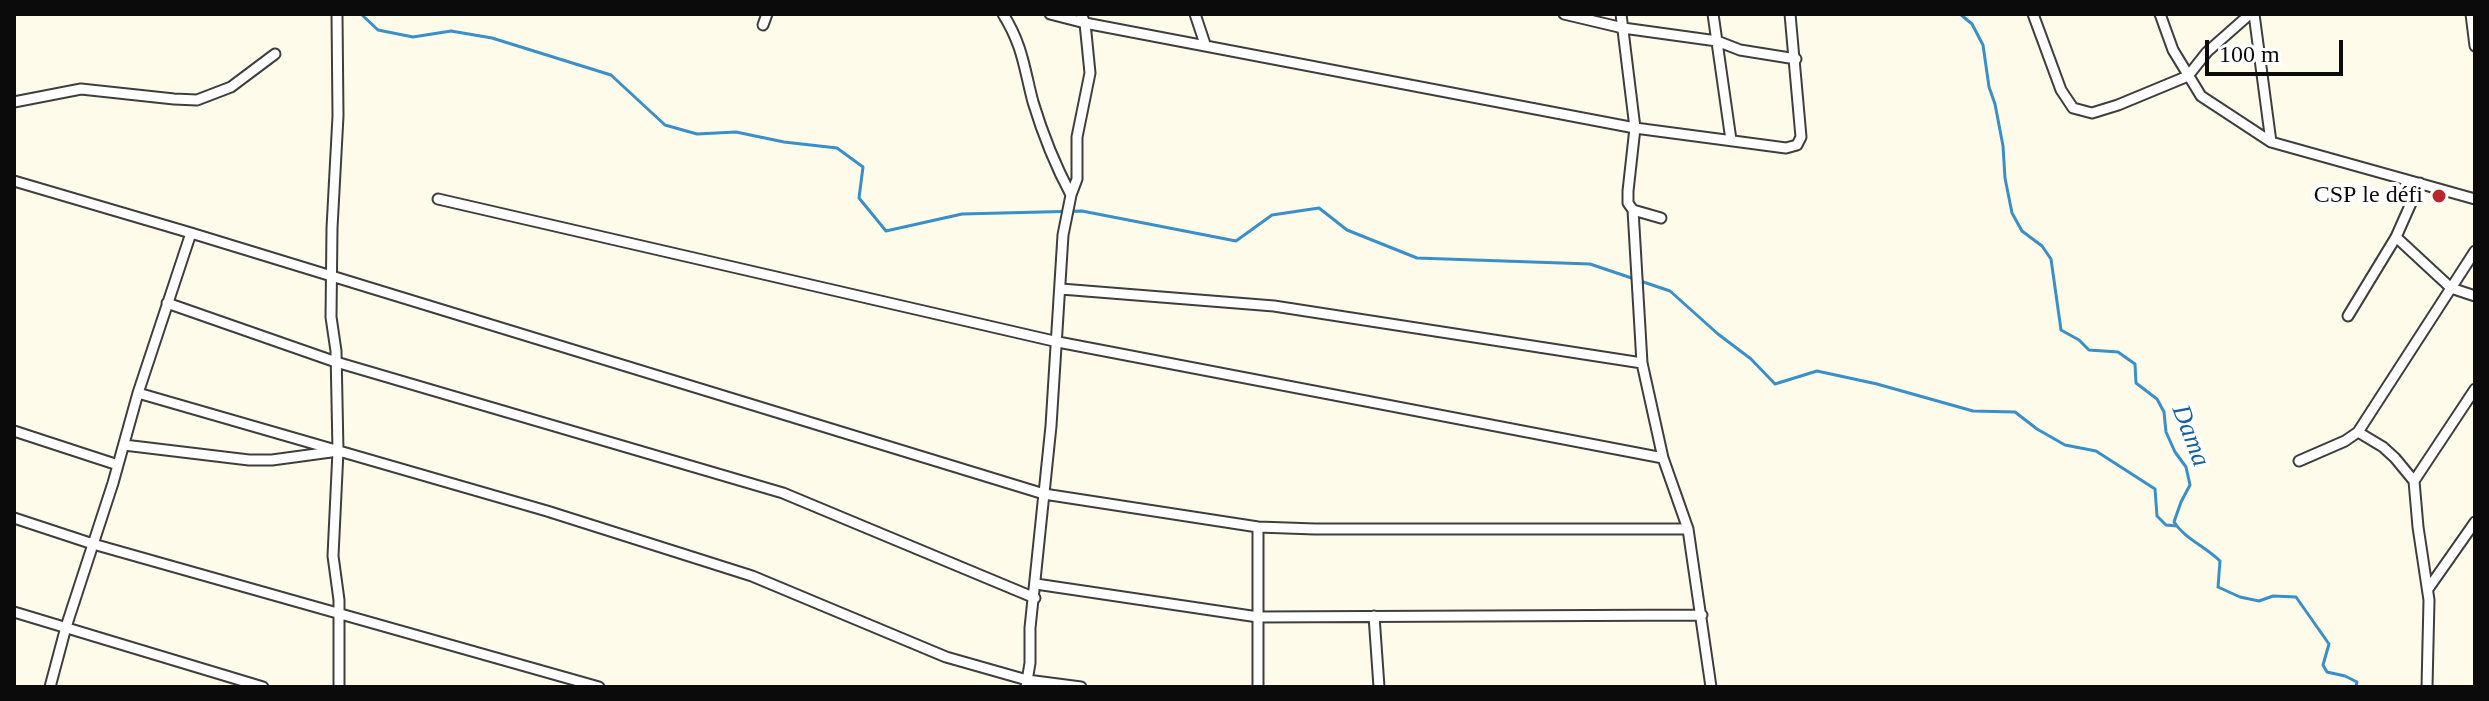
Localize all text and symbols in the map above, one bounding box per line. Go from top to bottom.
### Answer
scale bar [2209,24,2347,74]
text: 100 m [2219,41,2280,67]
place label: CSP le défi [2314,182,2423,210]
marker: CSP le défi [2430,187,2448,205]
water label: Dama [2164,401,2216,471]

